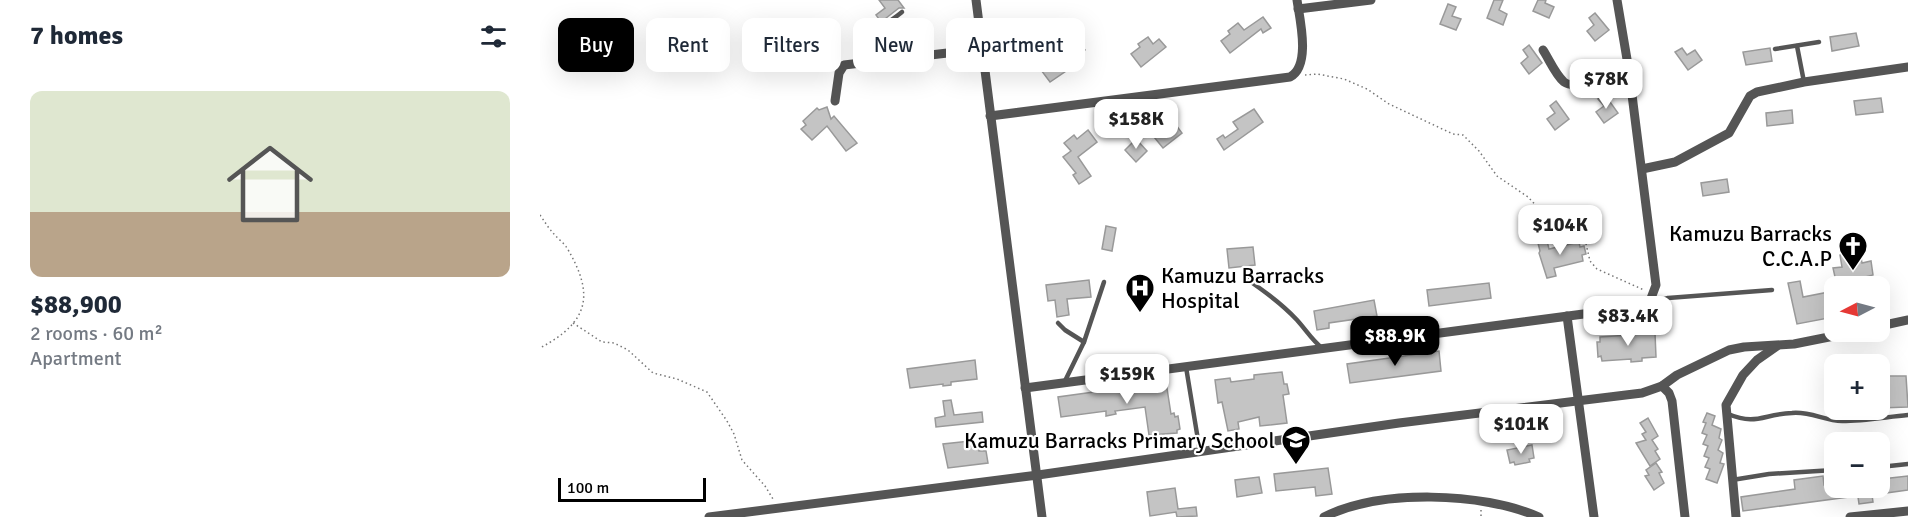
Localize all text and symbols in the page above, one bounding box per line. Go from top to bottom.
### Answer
chip: Buy [558,18,634,72]
chip: Rent [646,18,730,72]
chip: Filters [742,18,841,72]
chip: New [853,18,934,72]
chip: Apartment [946,18,1085,72]
text: 7 homes [30,20,123,52]
icon: filters [477,20,510,53]
pin: $78K [1570,59,1642,110]
text: $78K [1584,66,1628,91]
pin: $158K [1094,99,1178,150]
text: $158K [1108,106,1164,131]
icon: home [216,130,324,238]
pin: $104K [1518,205,1602,256]
text: $104K [1532,212,1588,237]
place label: Kamuzu Barracks C.C.A.P [1669,220,1832,272]
church icon: Kamuzu Barracks C.C.A.P [1837,230,1869,272]
place label: Kamuzu Barracks Hospital [1161,262,1324,314]
hospital icon: Kamuzu Barracks Hospital [1124,272,1156,314]
north arrow [1824,276,1890,342]
map controls [1824,276,1890,498]
text: $88,900 [30,289,122,321]
pin: $83.4K [1579,296,1677,347]
text: $83.4K [1597,303,1659,328]
pin: $88.9K [1346,316,1444,367]
text: 2 rooms · 60 m² [30,321,163,346]
text: $88.9K [1364,323,1426,348]
text: Apartment [30,346,122,371]
pin: $159K [1085,354,1169,405]
button: + [1824,354,1890,420]
text: $159K [1099,361,1155,386]
pin: $101K [1479,404,1563,455]
text: $101K [1493,411,1549,436]
school or university icon: Kamuzu Barracks Primary School [1280,424,1312,466]
place label: Kamuzu Barracks Primary School [964,427,1275,454]
button: − [1824,432,1890,498]
scale bar [558,475,706,502]
text: 100 m [567,478,609,498]

